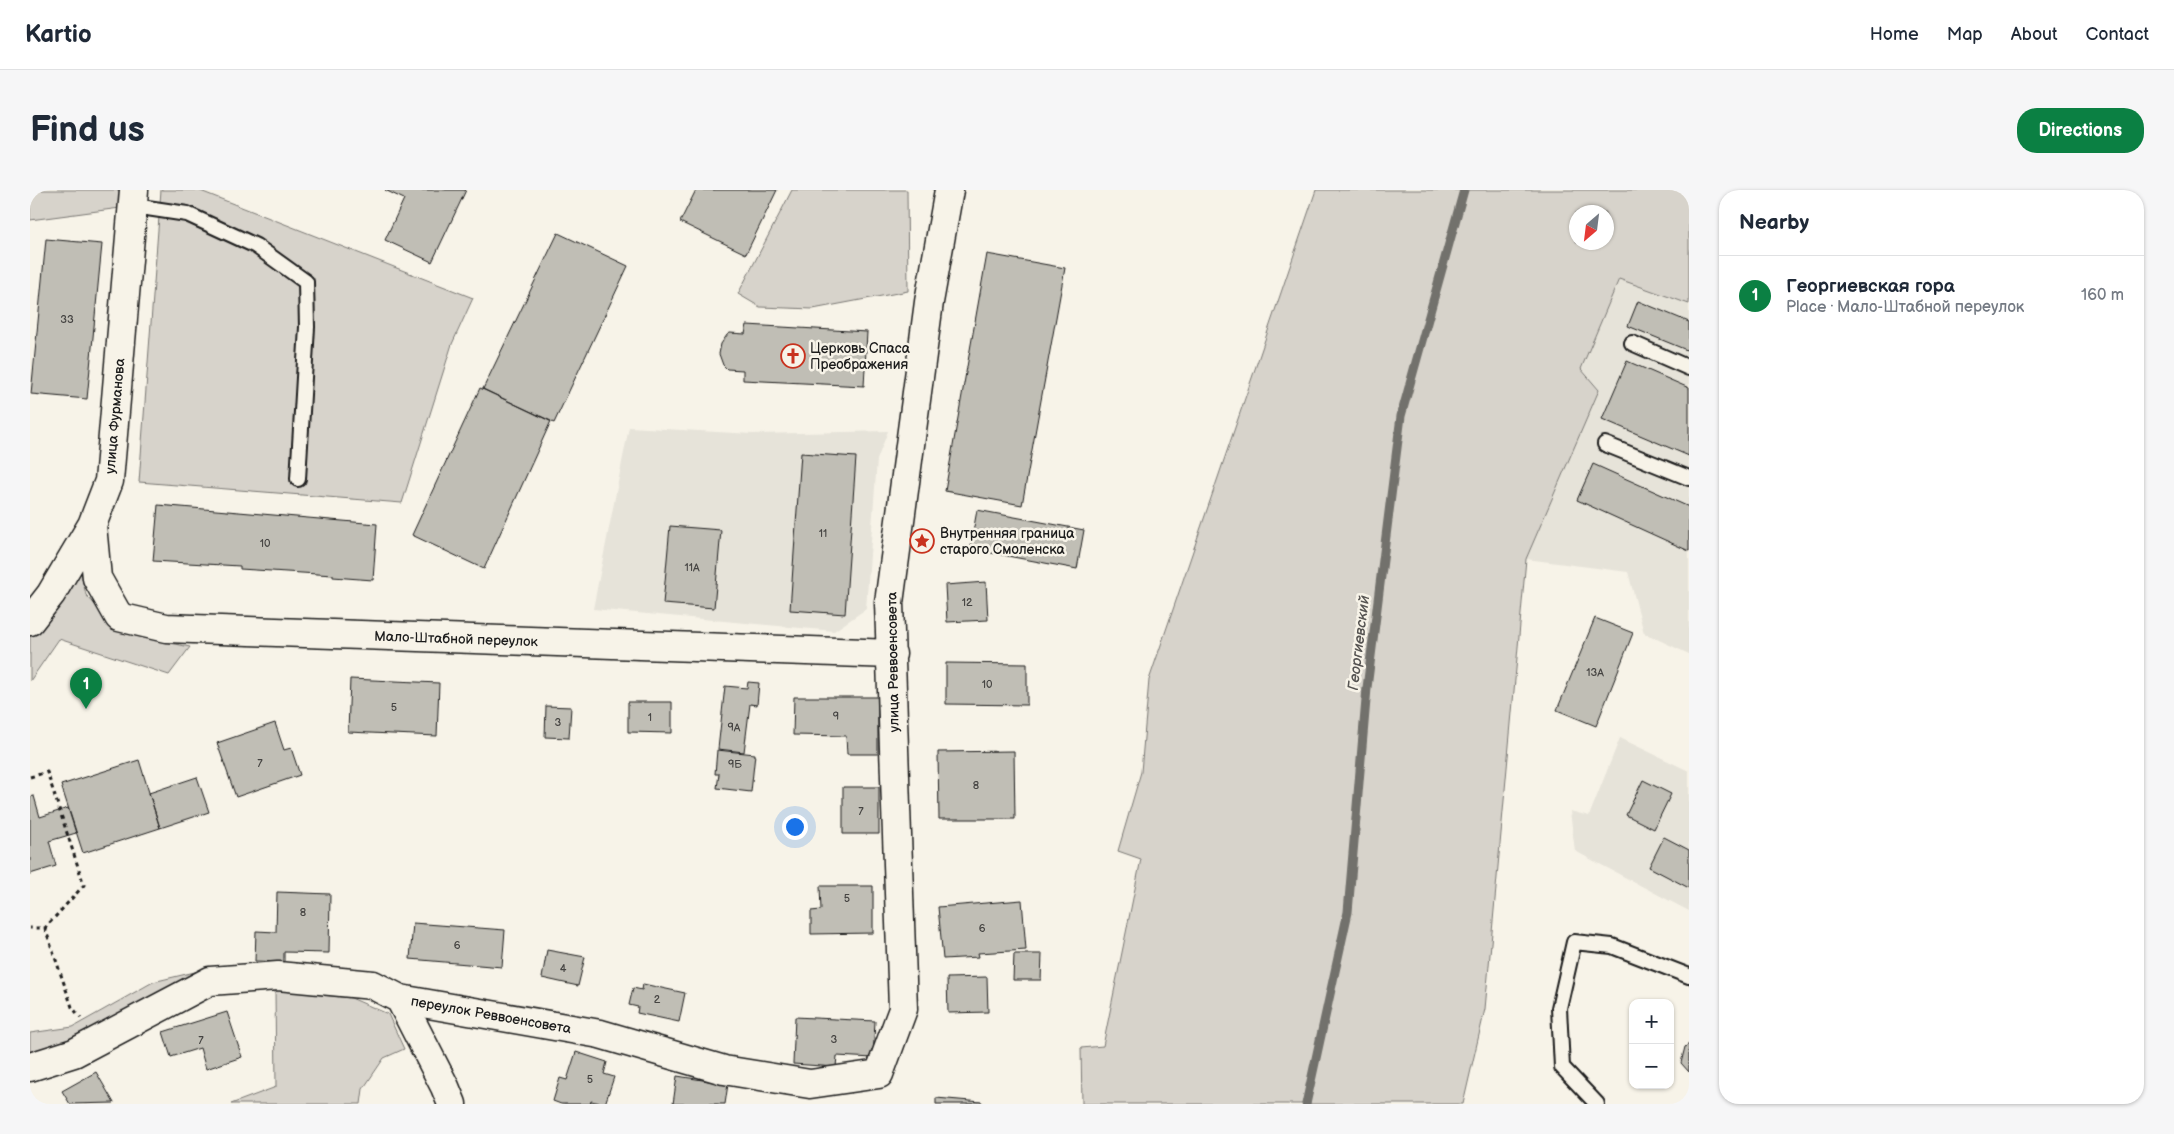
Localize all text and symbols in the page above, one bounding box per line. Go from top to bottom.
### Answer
text: Kartio [25,20,92,49]
text: Home [1870,24,1919,45]
text: Map [1947,24,1983,45]
text: About [2011,24,2058,45]
text: Contact [2086,24,2149,45]
button: Directions [2017,108,2144,153]
text: Find us [30,109,145,152]
north arrow [1569,205,1614,250]
text: Nearby [1739,210,1809,235]
text: Георгиевская гора [1786,275,1955,298]
text: 1 [1752,286,1758,305]
text: 160 m [2081,286,2124,305]
text: Place · Мало-Штабной переулок [1786,298,2024,317]
house number: 33 [60,313,74,326]
place label: Церковь Спаса Преображения [810,340,911,373]
church icon: Церковь Спаса Преображения [780,343,806,369]
street label: улица Фурманова [101,357,129,475]
place label: Внутренняя граница старого Смоленска [940,525,1075,558]
house number: 11 [819,527,827,540]
place icon: Внутренняя граница старого Смоленска [909,528,935,554]
house number: 10 [260,537,271,550]
house number: 11А [684,561,700,574]
street label: улица Реввоенсовета [883,591,903,732]
water label: Георгиевский [1344,594,1374,692]
house number: 12 [962,596,973,609]
street label: Мало-Штабной переулок [374,628,539,650]
house number: 13А [1586,666,1604,679]
pin: 1 [70,668,102,709]
house number: 10 [982,678,993,691]
house number: 5 [391,701,397,714]
house number: 9 [833,710,839,723]
house number: 1 [648,711,652,724]
house number: 3 [555,716,562,729]
house number: 9А [727,721,741,734]
house number: 7 [257,757,263,770]
house number: 9Б [728,758,742,771]
house number: 8 [973,779,979,792]
house number: 7 [858,805,864,818]
your location [782,814,808,840]
house number: 5 [844,892,850,905]
house number: 8 [300,906,306,919]
house number: 6 [979,922,986,935]
house number: 6 [454,939,461,952]
house number: 4 [560,962,567,975]
street label: переулок Реввоенсовета [409,993,573,1038]
house number: 2 [654,993,661,1006]
map controls [1629,999,1674,1089]
button: + [1629,999,1674,1044]
house number: 3 [831,1033,838,1046]
house number: 7 [198,1034,204,1047]
button: − [1629,1044,1674,1089]
house number: 5 [587,1073,593,1086]

